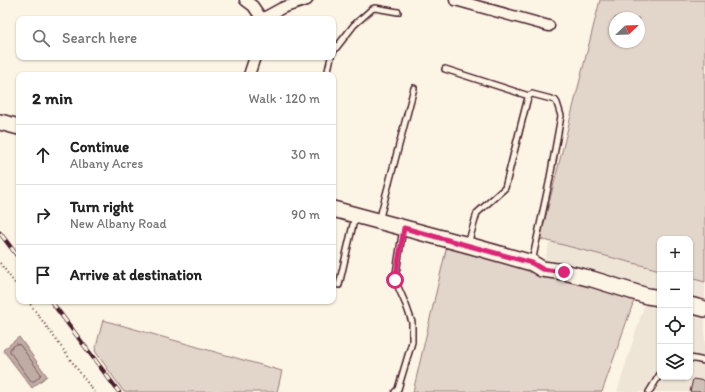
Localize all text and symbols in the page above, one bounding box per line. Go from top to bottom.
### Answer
north arrow [609,12,645,48]
search box [16,16,336,60]
icon: search [30,27,52,49]
text: Search here [62,29,137,47]
text: 2 min [32,88,72,108]
text: Walk · 120 m [249,91,320,106]
text: Continue [70,138,129,156]
icon: ahead [32,144,54,166]
text: 30 m [291,147,320,162]
text: Albany Acres [70,156,143,171]
text: Turn right [70,198,134,216]
icon: right [32,204,54,226]
text: 90 m [291,207,320,222]
text: New Albany Road [70,216,167,231]
map controls [657,236,693,380]
button: + [657,236,693,272]
route end [555,263,573,281]
icon: arrive [32,264,54,286]
text: Arrive at destination [70,266,202,284]
route start [386,271,404,289]
button: − [657,272,693,308]
button: locate [657,308,693,344]
button: layers [657,344,693,380]

